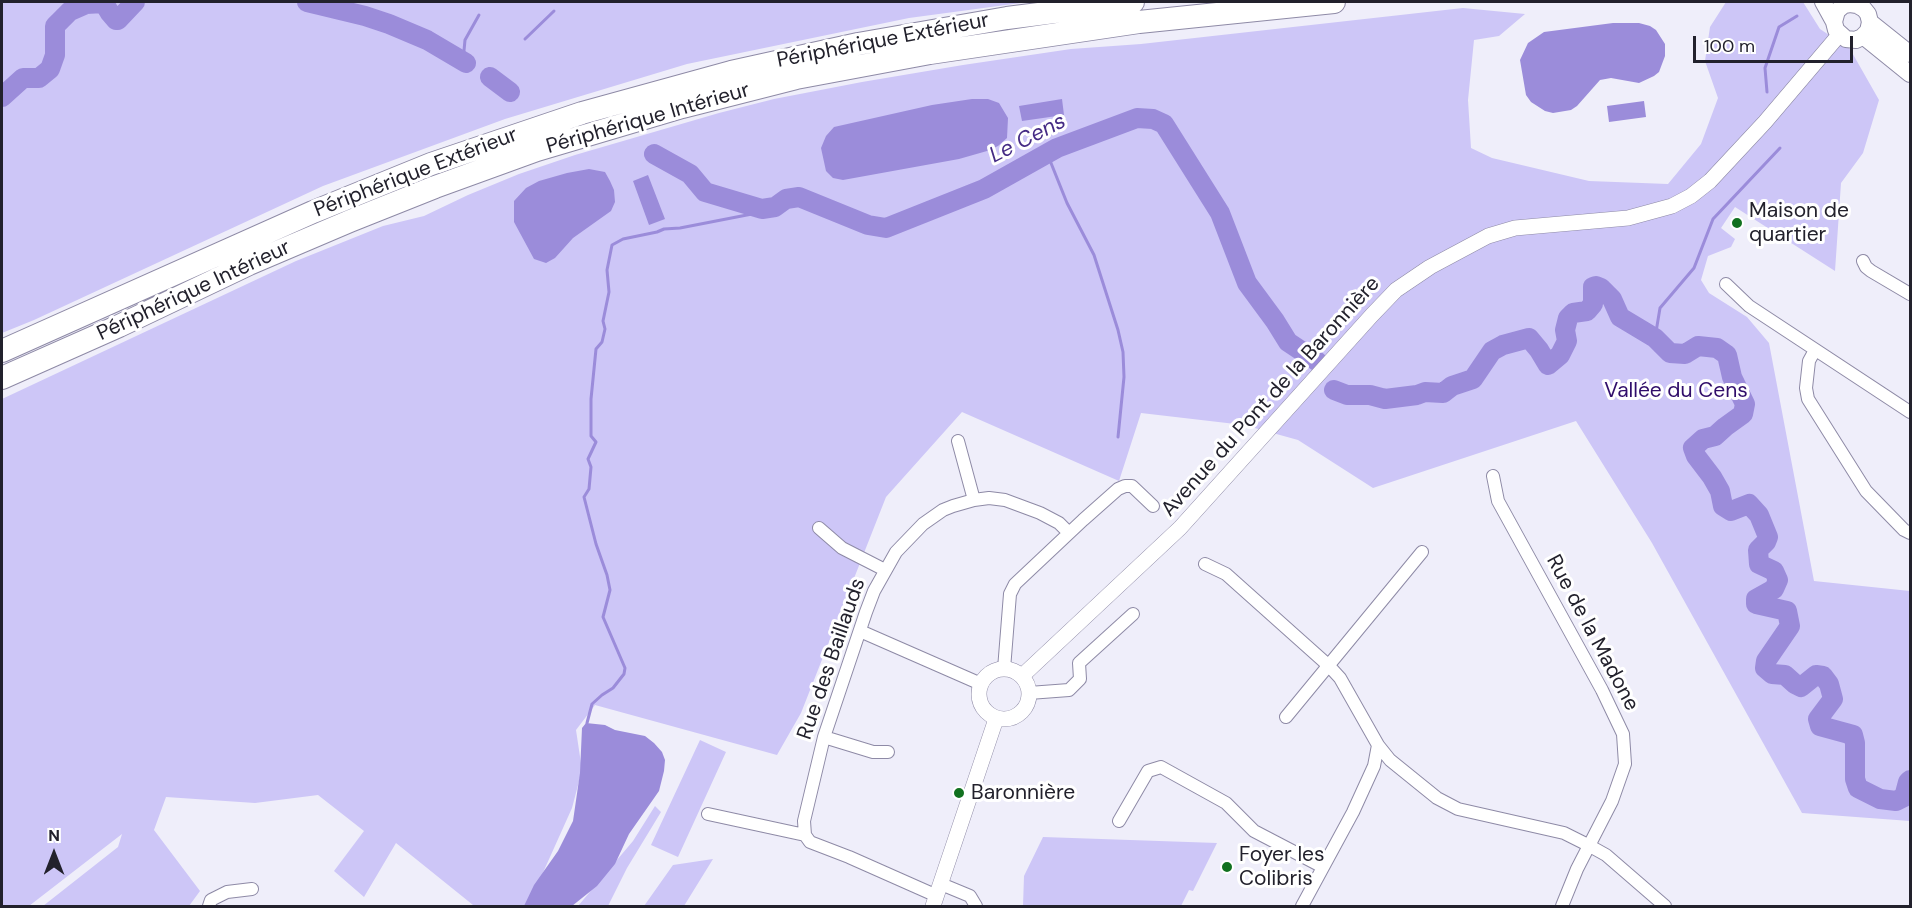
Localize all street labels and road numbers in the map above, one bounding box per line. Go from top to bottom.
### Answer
street label: Périphérique Extérieur [775,8,991,74]
street label: Périphérique Intérieur [543,78,753,160]
street label: Périphérique Extérieur [311,123,521,223]
street label: Périphérique Intérieur [93,235,295,347]
street label: Avenue du Pont de la Baronnière [1156,272,1386,522]
street label: Rue de la Madone [1540,551,1644,715]
street label: Rue des Baillauds [793,575,871,743]

